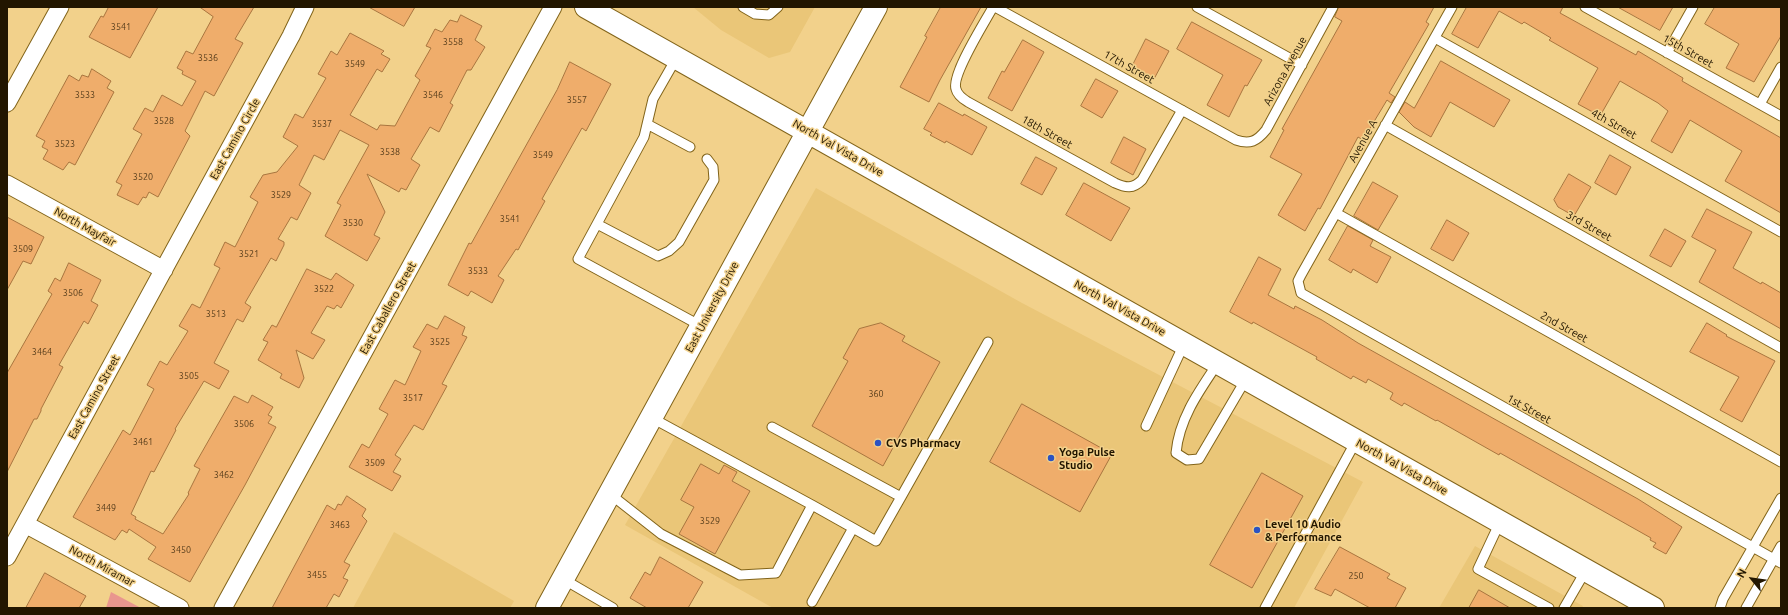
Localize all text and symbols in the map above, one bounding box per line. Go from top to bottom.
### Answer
house number: 3541 [111,22,131,32]
street label: 15th Street [1660,32,1716,70]
street label: Arizona Avenue [1261,34,1309,108]
house number: 3558 [443,37,463,47]
street label: 17th Street [1101,48,1157,86]
house number: 3536 [198,53,218,63]
house number: 3549 [345,59,365,69]
house number: 3533 [75,90,95,100]
house number: 3546 [423,90,443,100]
house number: 3557 [567,95,587,105]
street label: East Camino Circle [207,96,263,182]
street label: 4th Street [1589,106,1639,142]
street label: 18th Street [1019,113,1075,151]
house number: 3528 [154,116,174,126]
street label: North Val Vista Drive [790,117,886,179]
street label: Avenue A [1346,117,1380,165]
house number: 3537 [312,119,332,129]
house number: 3523 [55,139,75,149]
house number: 3538 [380,147,400,157]
house number: 3549 [533,150,553,160]
house number: 3520 [133,172,153,182]
house number: 3529 [271,190,291,200]
street label: North Mayfair [52,205,118,249]
street label: 3rd Street [1564,208,1614,244]
house number: 3541 [500,214,520,224]
house number: 3530 [343,218,363,228]
house number: 3509 [13,244,33,254]
house number: 3521 [239,249,259,259]
street label: East University Drive [682,259,742,355]
street label: East Caballero Street [357,260,419,356]
house number: 3533 [468,266,488,276]
street label: North Val Vista Drive [1072,277,1168,339]
house number: 3522 [314,284,334,294]
house number: 3506 [63,288,83,298]
house number: 3513 [206,309,226,319]
street label: 2nd Street [1538,309,1590,345]
house number: 3525 [430,337,450,347]
house number: 3464 [32,347,52,357]
street label: East Camino Street [65,353,123,441]
house number: 3505 [179,371,199,381]
house number: 360 [868,389,884,399]
street label: 1st Street [1505,391,1553,427]
house number: 3517 [403,393,423,403]
house number: 3506 [234,419,254,429]
place label: CVS Pharmacy [886,436,960,450]
street label: North Val Vista Drive [1354,436,1450,498]
house number: 3461 [133,437,153,447]
marker: CVS Pharmacy [873,438,883,448]
place label: Yoga Pulse Studio [1059,445,1115,471]
marker: Yoga Pulse Studio [1046,453,1056,463]
house number: 3509 [365,458,385,468]
house number: 3462 [214,470,234,480]
house number: 3449 [96,503,116,513]
house number: 3529 [700,516,720,526]
place label: Level 10 Audio & Performance [1265,517,1342,543]
house number: 3463 [330,520,350,530]
marker: Level 10 Audio & Performance [1252,525,1262,535]
street label: North Miramar [67,543,137,589]
house number: 3450 [171,545,191,555]
north arrow [1732,559,1772,599]
text: N [1734,567,1749,580]
house number: 3455 [307,570,327,580]
house number: 250 [1348,571,1364,581]

